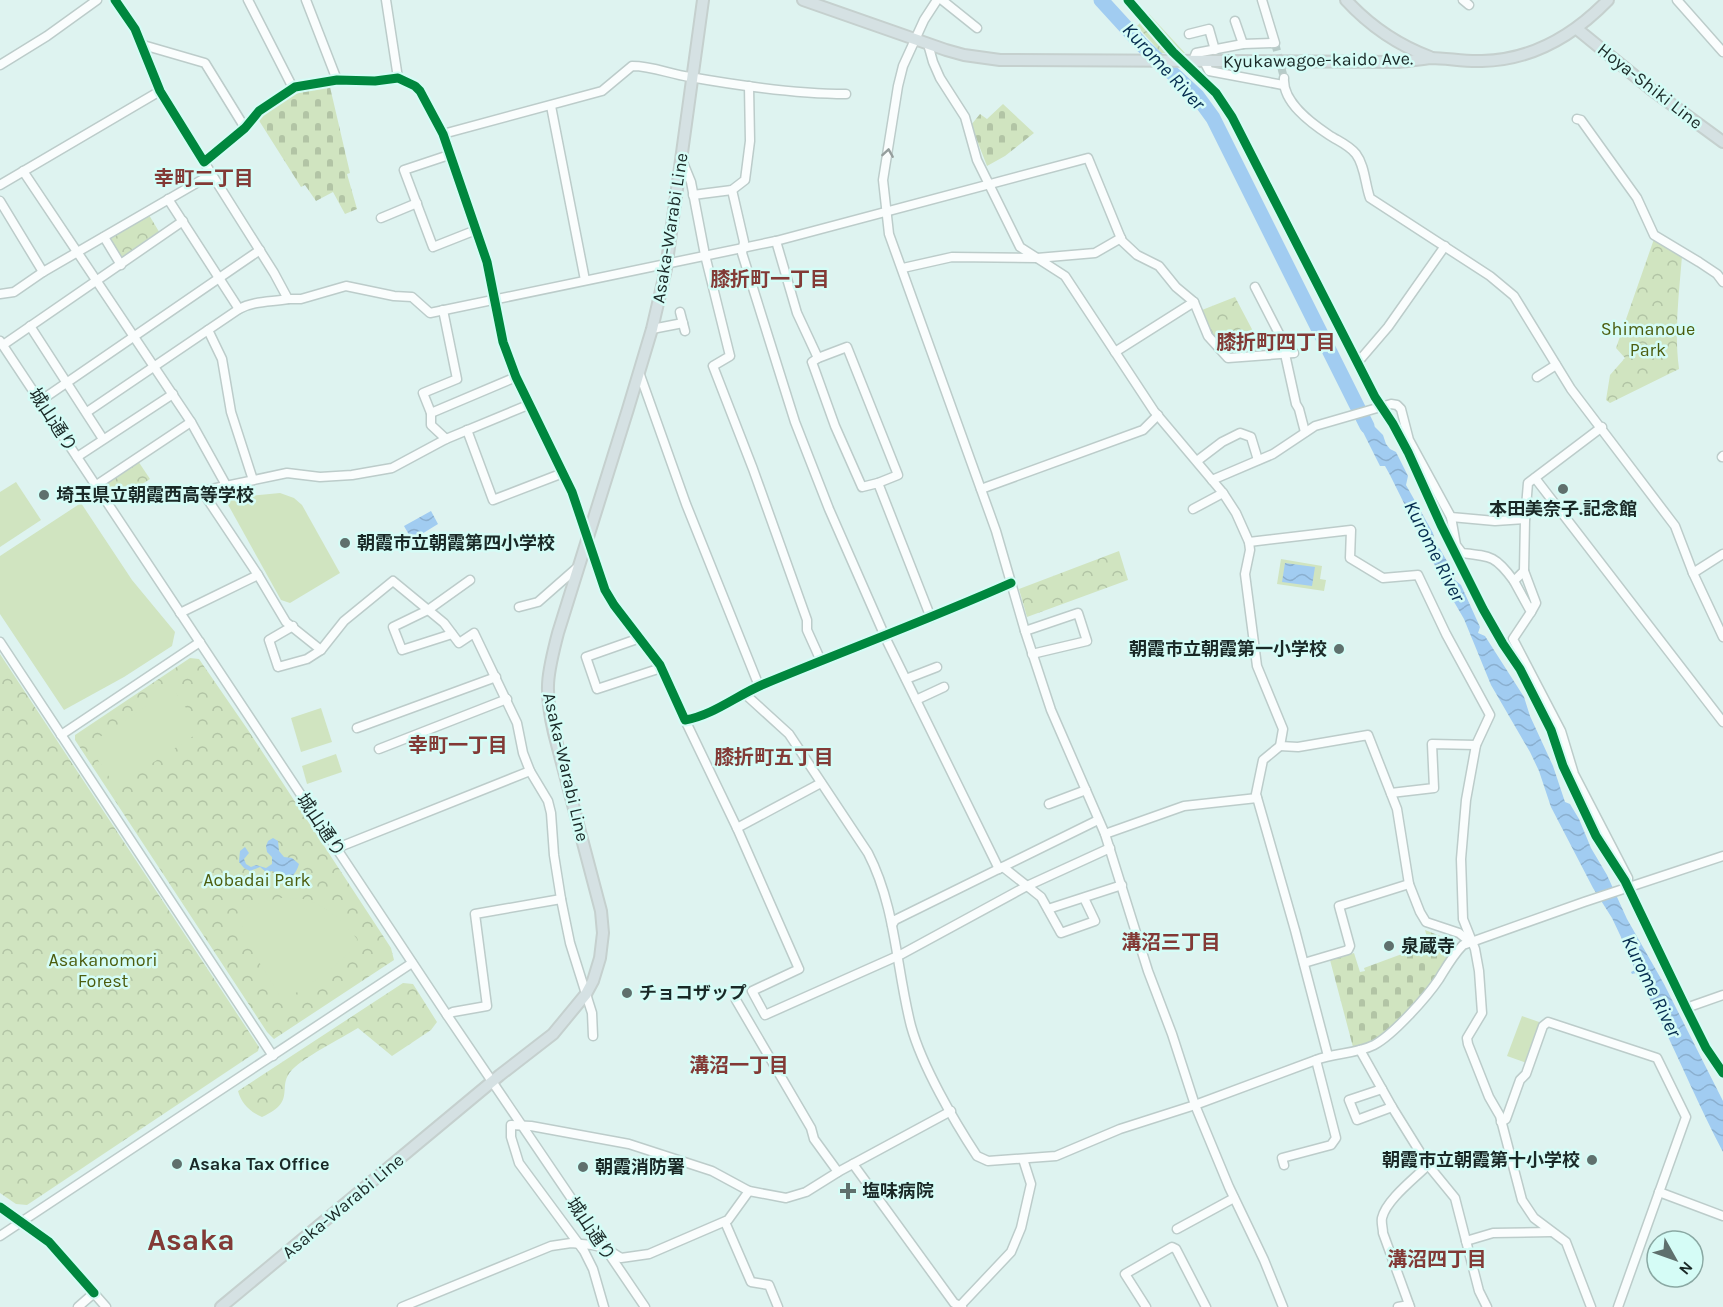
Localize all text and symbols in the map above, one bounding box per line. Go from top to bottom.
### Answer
water label: Kurome River [1118,18,1211,115]
street label: Hoya-Shiki Line [1593,38,1707,134]
street label: Kyukawagoe-kaido Ave. [1223,47,1413,73]
one-way arrow [881,148,893,158]
street label: Asaka-Warabi Line [647,151,693,305]
district label: 幸町二丁目 [154,167,254,190]
district label: 膝折町一丁目 [710,268,830,291]
park label: Shimanoue Park [1601,318,1695,361]
district label: 膝折町四丁目 [1216,331,1336,354]
street label: 城山通り [24,384,82,456]
marker: 本田美奈子.記念館 [1556,482,1570,496]
place label: 埼玉県立朝霞西高等学校 [56,484,254,506]
marker: 埼玉県立朝霞西高等学校 [37,488,51,502]
water label: Kurome River [1399,497,1470,607]
place label: 本田美奈子.記念館 [1489,498,1637,520]
place label: 朝霞市立朝霞第四小学校 [357,532,555,554]
marker: 朝霞市立朝霞第四小学校 [338,536,352,550]
place label: 朝霞市立朝霞第一小学校 [1129,638,1327,660]
marker: 朝霞市立朝霞第一小学校 [1332,642,1346,656]
street label: Asaka-Warabi Line [538,690,594,844]
district label: 幸町一丁目 [408,734,508,757]
district label: 膝折町五丁目 [714,746,834,769]
street label: 城山通り [292,789,350,861]
park label: Aobadai Park [203,869,311,891]
district label: 溝沼三丁目 [1121,931,1221,954]
water label: Kurome River [1617,932,1687,1042]
place label: 泉蔵寺 [1401,935,1455,957]
marker: 泉蔵寺 [1382,939,1396,953]
park label: Asakanomori Forest [48,949,158,992]
place label: チョコザップ [639,982,747,1004]
marker: チョコザップ [620,986,634,1000]
district label: 溝沼一丁目 [689,1054,789,1077]
street label: Asaka-Warabi Line [278,1149,408,1263]
place label: 朝霞市立朝霞第十小学校 [1382,1149,1580,1171]
place label: Asaka Tax Office [189,1153,329,1175]
marker: 朝霞市立朝霞第十小学校 [1585,1153,1599,1167]
place label: 朝霞消防署 [595,1156,685,1178]
marker: Asaka Tax Office [170,1157,184,1171]
marker: 朝霞消防署 [576,1160,590,1174]
place label: 塩味病院 [862,1180,934,1202]
marker: 塩味病院 [839,1182,857,1200]
street label: 城山通り [562,1193,620,1265]
district label: Asaka [147,1222,235,1258]
north arrow [1645,1229,1705,1289]
district label: 溝沼四丁目 [1387,1248,1487,1271]
text: N [1675,1258,1697,1279]

